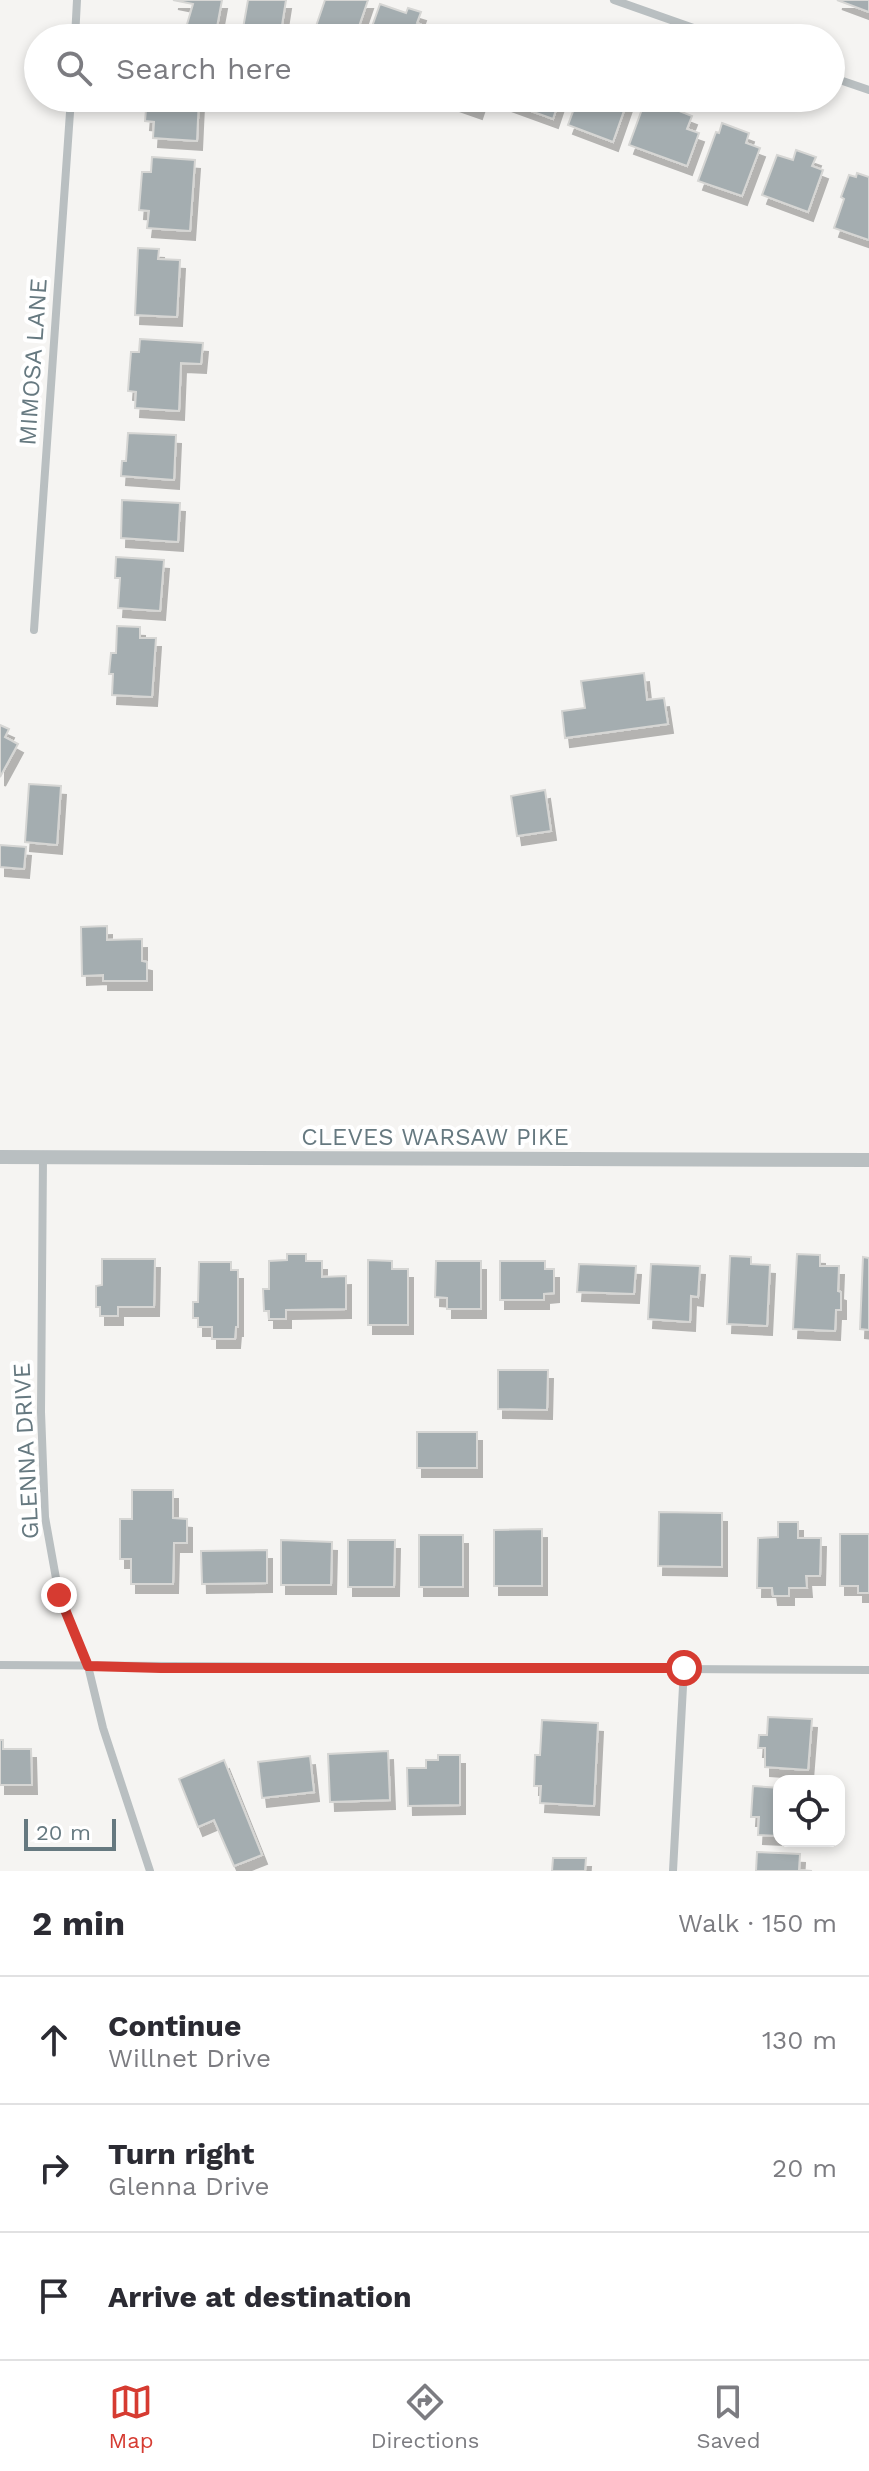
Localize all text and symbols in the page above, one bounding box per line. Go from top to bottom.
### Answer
search box [24,24,845,112]
icon: search [52,46,96,90]
text: Search here [116,51,292,86]
street label: MIMOSA LANE [13,278,53,446]
street label: CLEVES WARSAW PIKE [301,1123,569,1151]
street label: GLENNA DRIVE [7,1362,45,1540]
route end [41,1577,77,1613]
route start [666,1650,702,1686]
map controls [773,1775,845,1847]
button: locate [773,1775,845,1847]
scale bar [24,1815,116,1851]
text: 20 m [36,1820,91,1845]
text: 2 min [32,1903,125,1943]
text: Walk · 150 m [678,1908,837,1938]
text: Continue [108,2008,241,2043]
icon: ahead [32,2018,76,2062]
text: 130 m [762,2025,837,2055]
text: Willnet Drive [108,2043,271,2073]
text: Turn right [108,2136,254,2171]
icon: right [32,2146,76,2190]
text: 20 m [772,2153,837,2183]
text: Glenna Drive [108,2171,270,2201]
icon: arrive [32,2274,76,2318]
text: Arrive at destination [108,2279,412,2314]
tab: Map [109,2380,153,2453]
tab: Directions [371,2380,479,2453]
tab: Saved [697,2380,760,2453]

